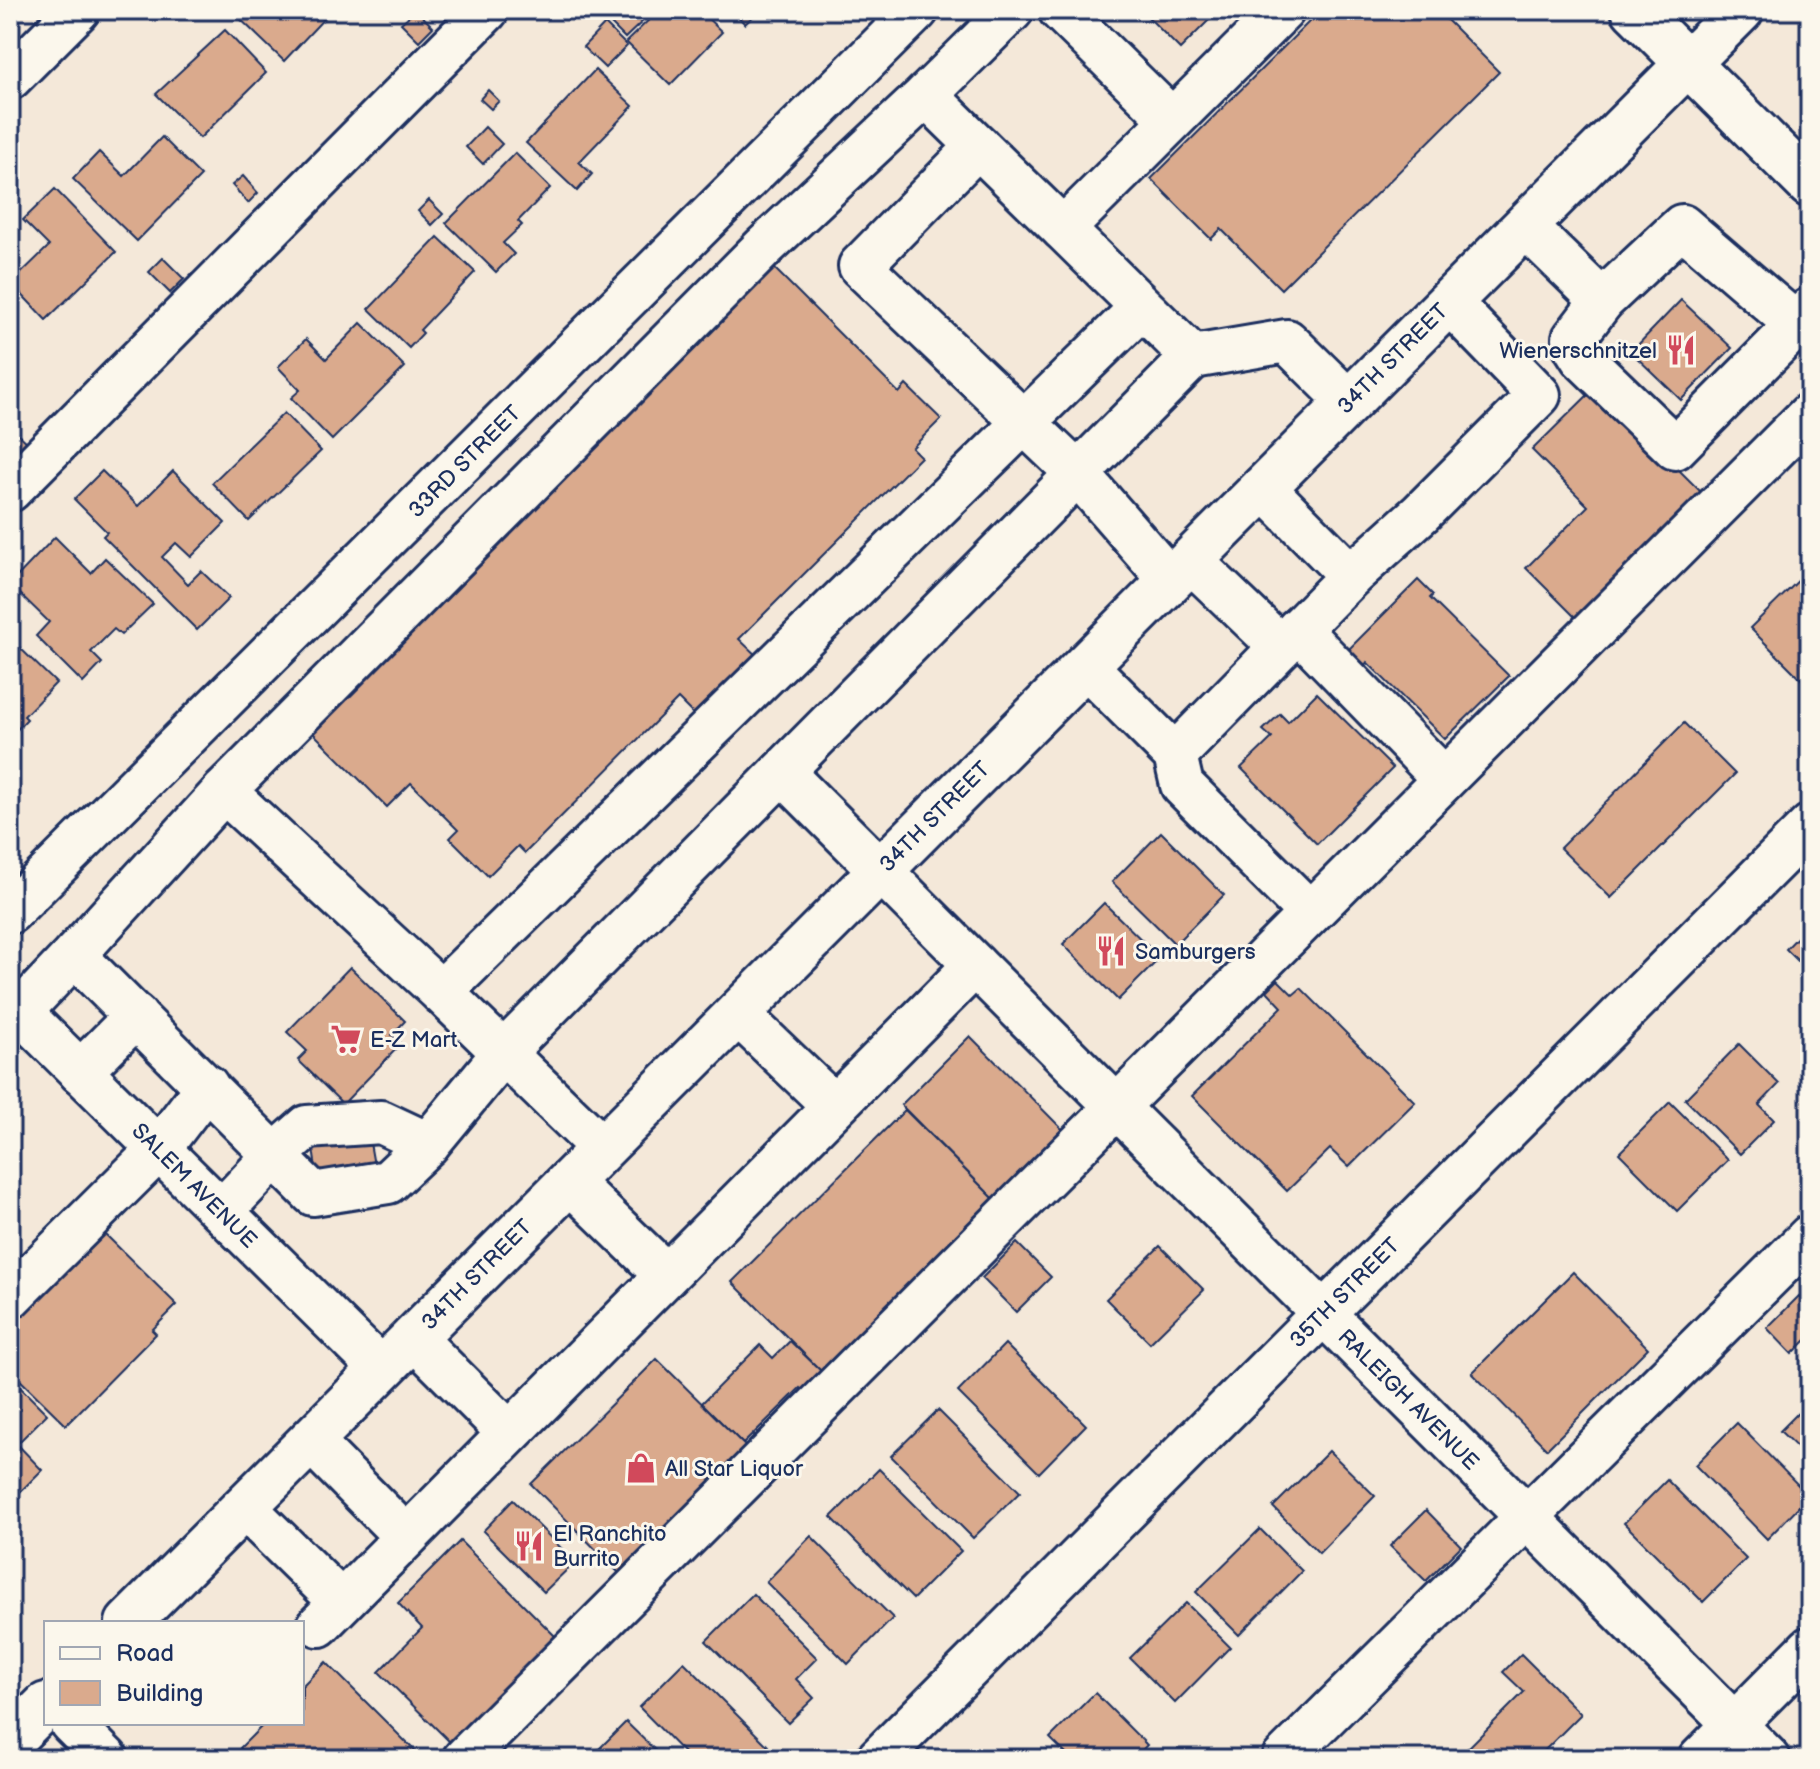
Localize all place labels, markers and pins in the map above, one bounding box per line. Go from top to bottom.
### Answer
restaurant icon: Wienerschnitzel [1664,333,1698,367]
place label: Wienerschnitzel [1499,338,1657,365]
restaurant icon: Samburgers [1094,934,1128,968]
place label: Samburgers [1135,939,1256,966]
supermarket icon: E-Z Mart [329,1022,363,1056]
place label: E-Z Mart [370,1027,458,1054]
shop icon: All Star Liquor [624,1451,658,1485]
place label: All Star Liquor [665,1456,804,1483]
place label: El Ranchito Burrito [553,1521,666,1573]
restaurant icon: El Ranchito Burrito [512,1529,546,1563]

